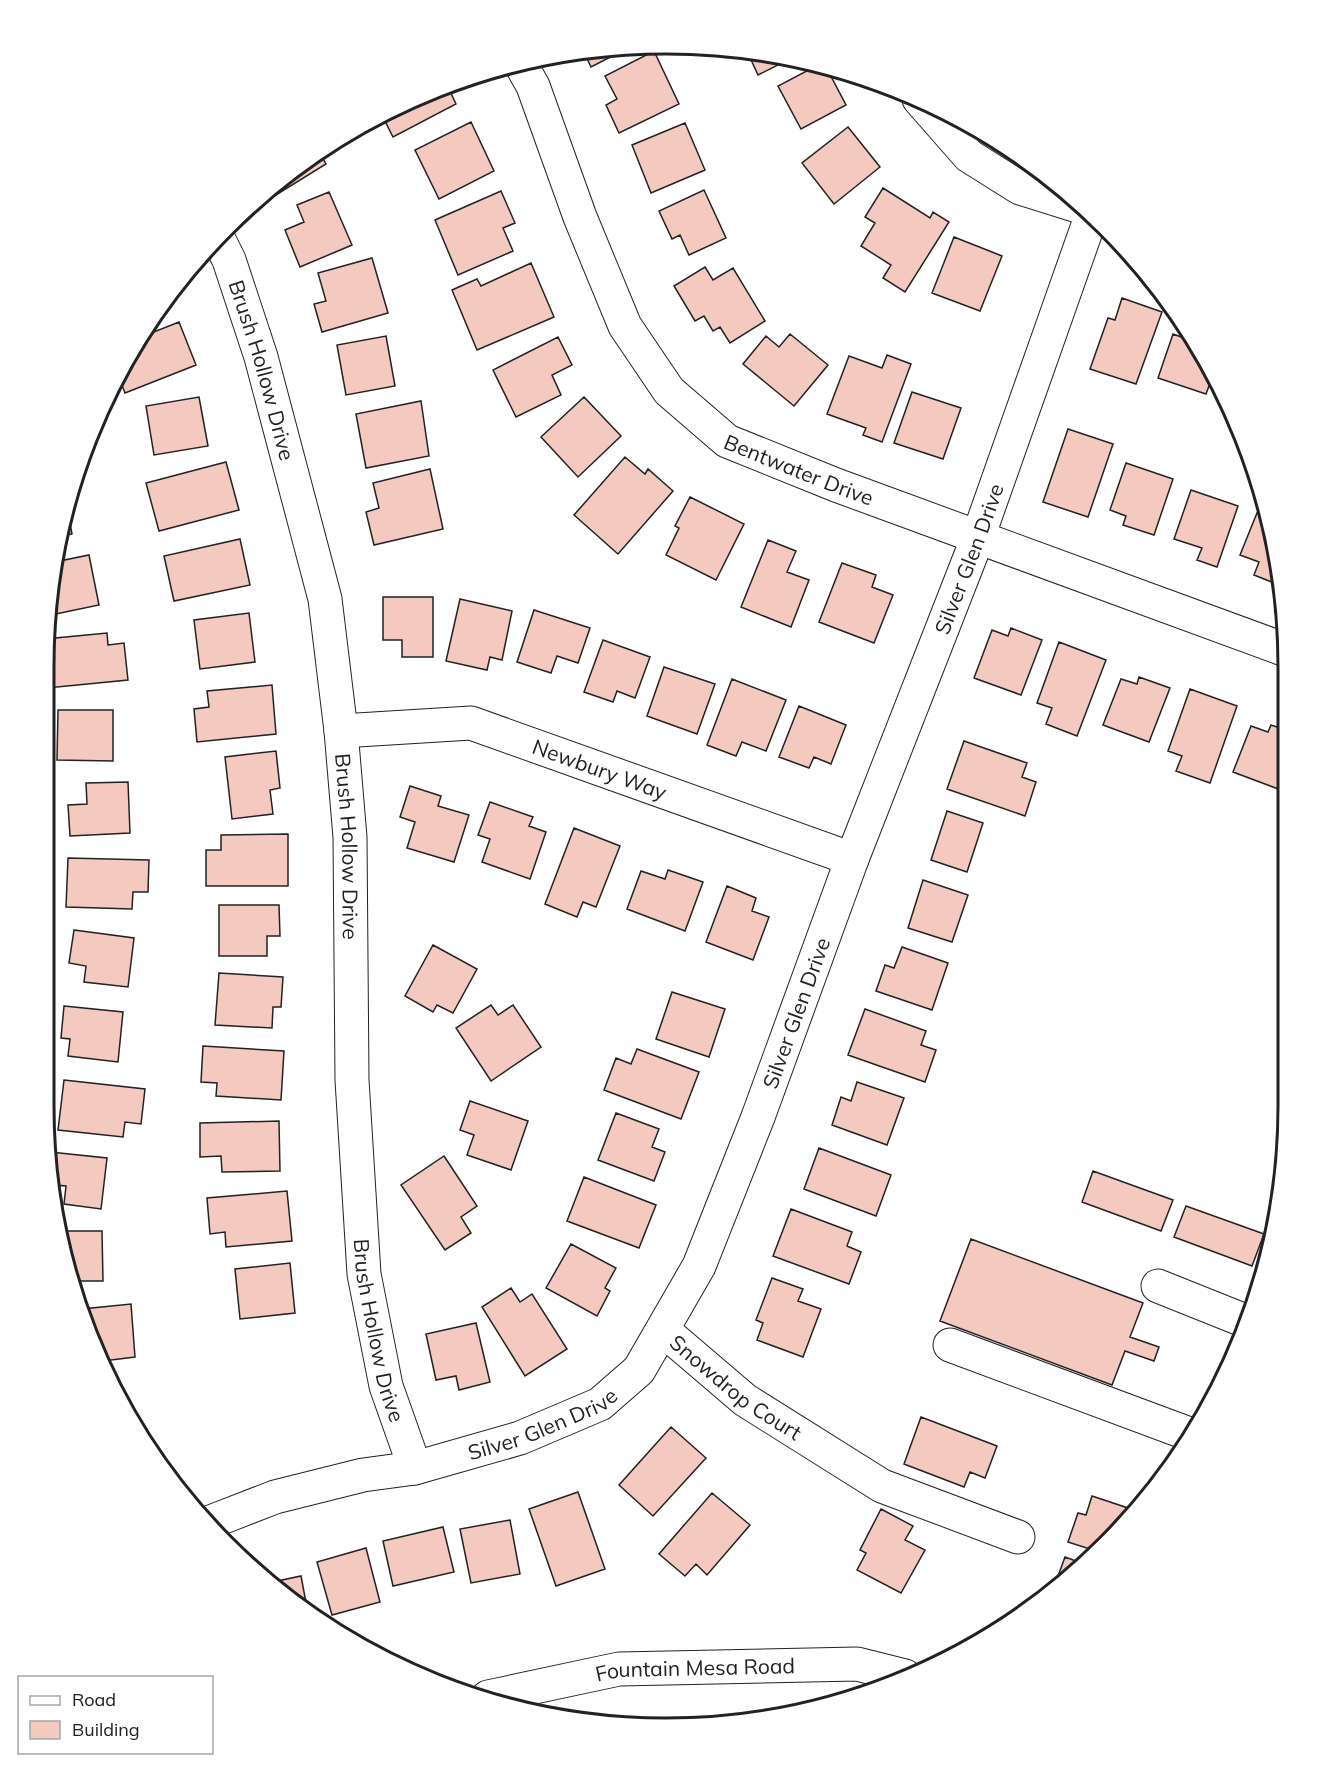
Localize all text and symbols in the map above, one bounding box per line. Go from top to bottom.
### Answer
street label: Brush Hollow Drive [223,277,301,463]
street label: Bentwater Drive [720,428,877,511]
street label: Silver Glen Drive [928,480,1009,638]
street label: Newbury Way [529,733,670,805]
street label: Brush Hollow Drive [330,752,364,940]
street label: Silver Glen Drive [756,934,835,1092]
street label: Brush Hollow Drive [349,1238,411,1425]
street label: Snowdrop Court [665,1329,807,1445]
street label: Silver Glen Drive [465,1382,622,1465]
street label: Fountain Mesa Road [593,1652,795,1687]
legend [18,1676,213,1754]
text: Road [72,1688,116,1711]
text: Building [72,1718,140,1741]

